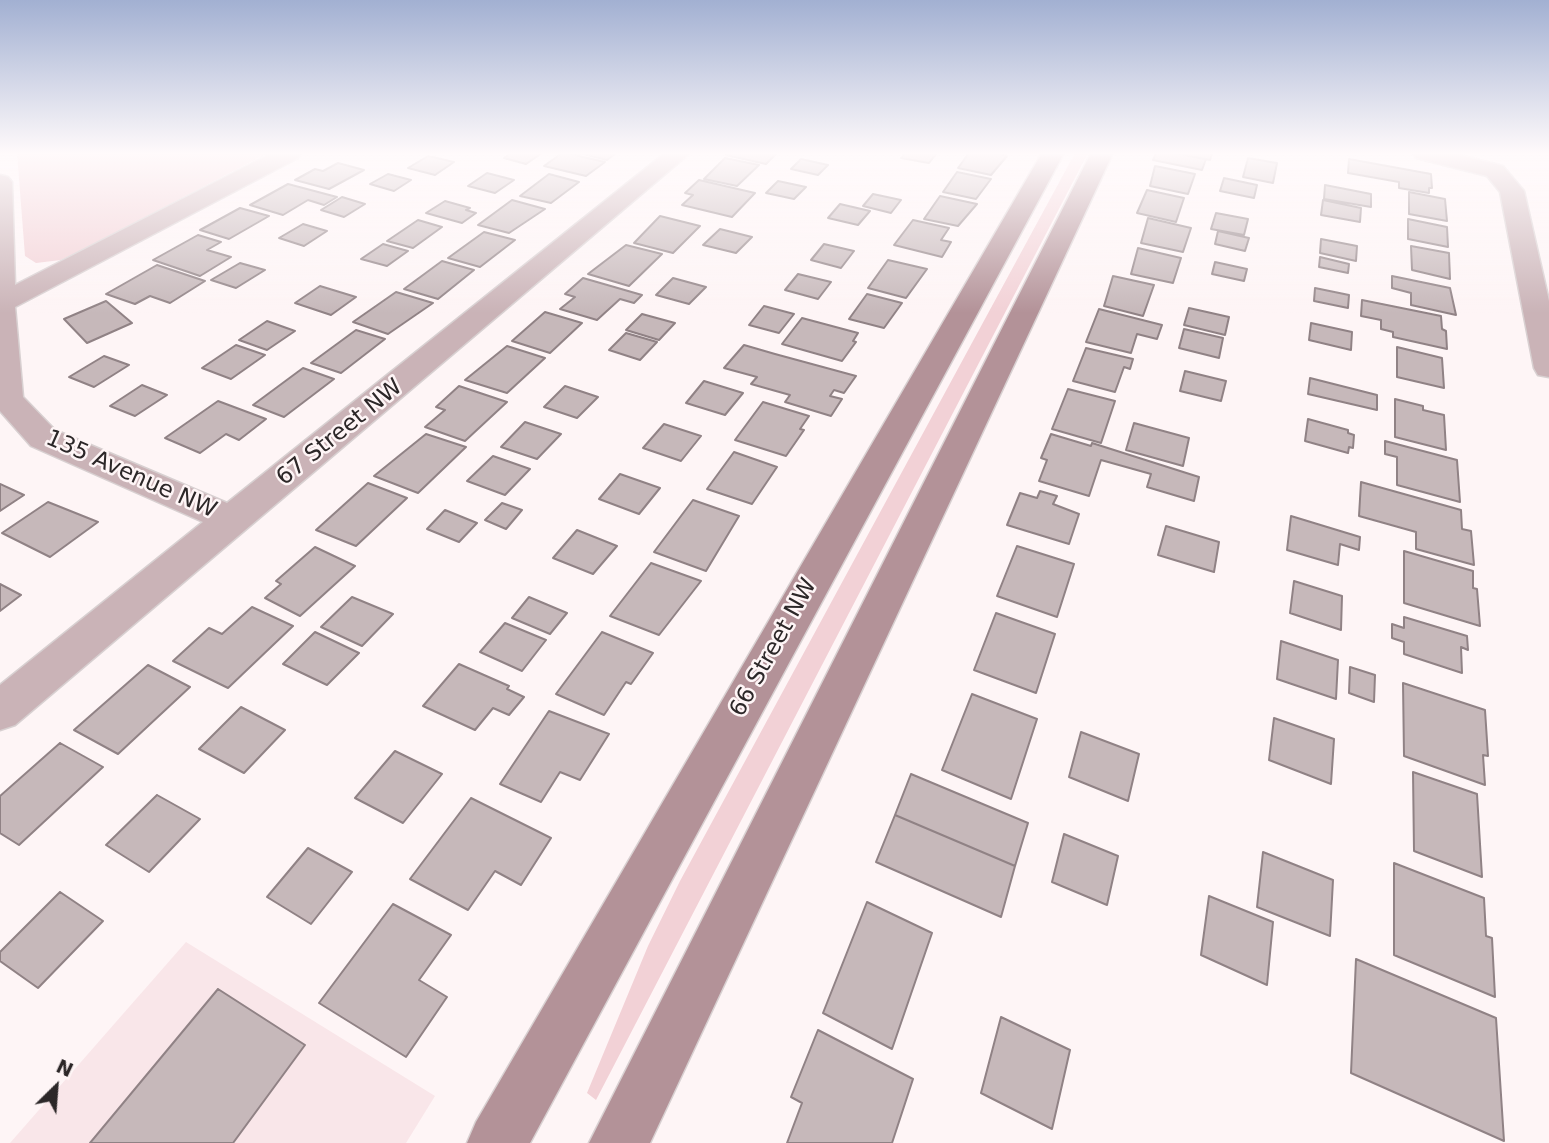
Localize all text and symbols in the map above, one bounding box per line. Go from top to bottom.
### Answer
street label: 67 Street NW [272,374,408,492]
street label: 135 Avenue NW [41,425,221,525]
street label: 66 Street NW [725,574,823,722]
north arrow [21,1052,91,1122]
text: N [53,1055,77,1081]

